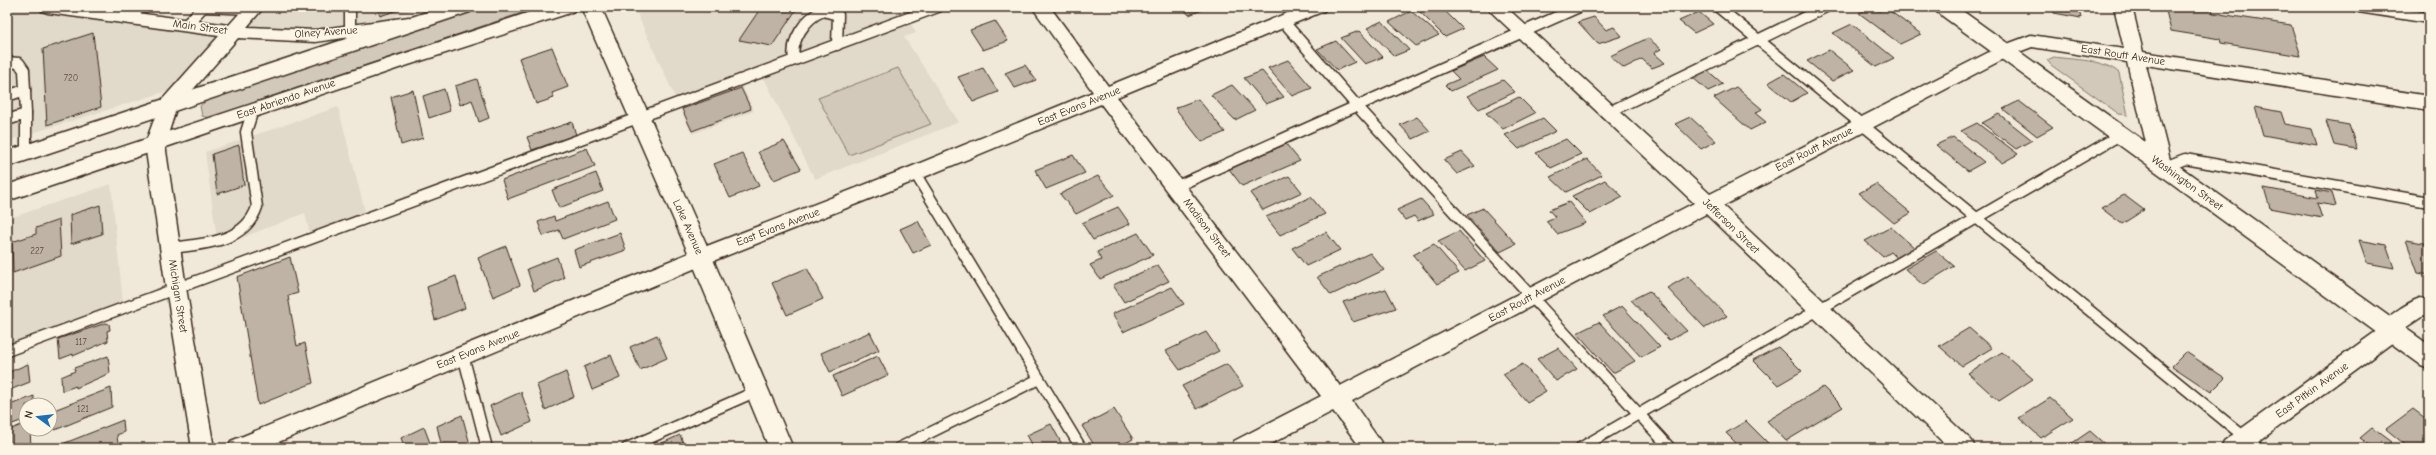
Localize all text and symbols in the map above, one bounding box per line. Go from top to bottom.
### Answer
street label: Main Street [172,17,229,37]
street label: Olney Avenue [294,23,358,41]
street label: East Routt Avenue [2080,42,2166,68]
house number: 720 [64,73,78,83]
street label: East Abriendo Avenue [235,76,337,122]
street label: East Evans Avenue [1036,83,1123,129]
street label: East Routt Avenue [1773,124,1855,174]
street label: Washington Street [2149,153,2226,214]
street label: Madison Street [1180,196,1234,261]
street label: Jefferson Street [1700,196,1763,257]
street label: Lake Avenue [670,198,706,257]
street label: East Evans Avenue [734,205,822,249]
house number: 227 [30,246,45,256]
street label: Michigan Street [166,258,190,335]
street label: East Routt Avenue [1486,273,1568,325]
street label: East Evans Avenue [435,326,522,372]
house number: 117 [75,337,87,347]
street label: East Pitkin Avenue [2273,359,2351,421]
north arrow [18,397,58,437]
house number: 121 [77,404,89,414]
text: N [22,409,36,420]

